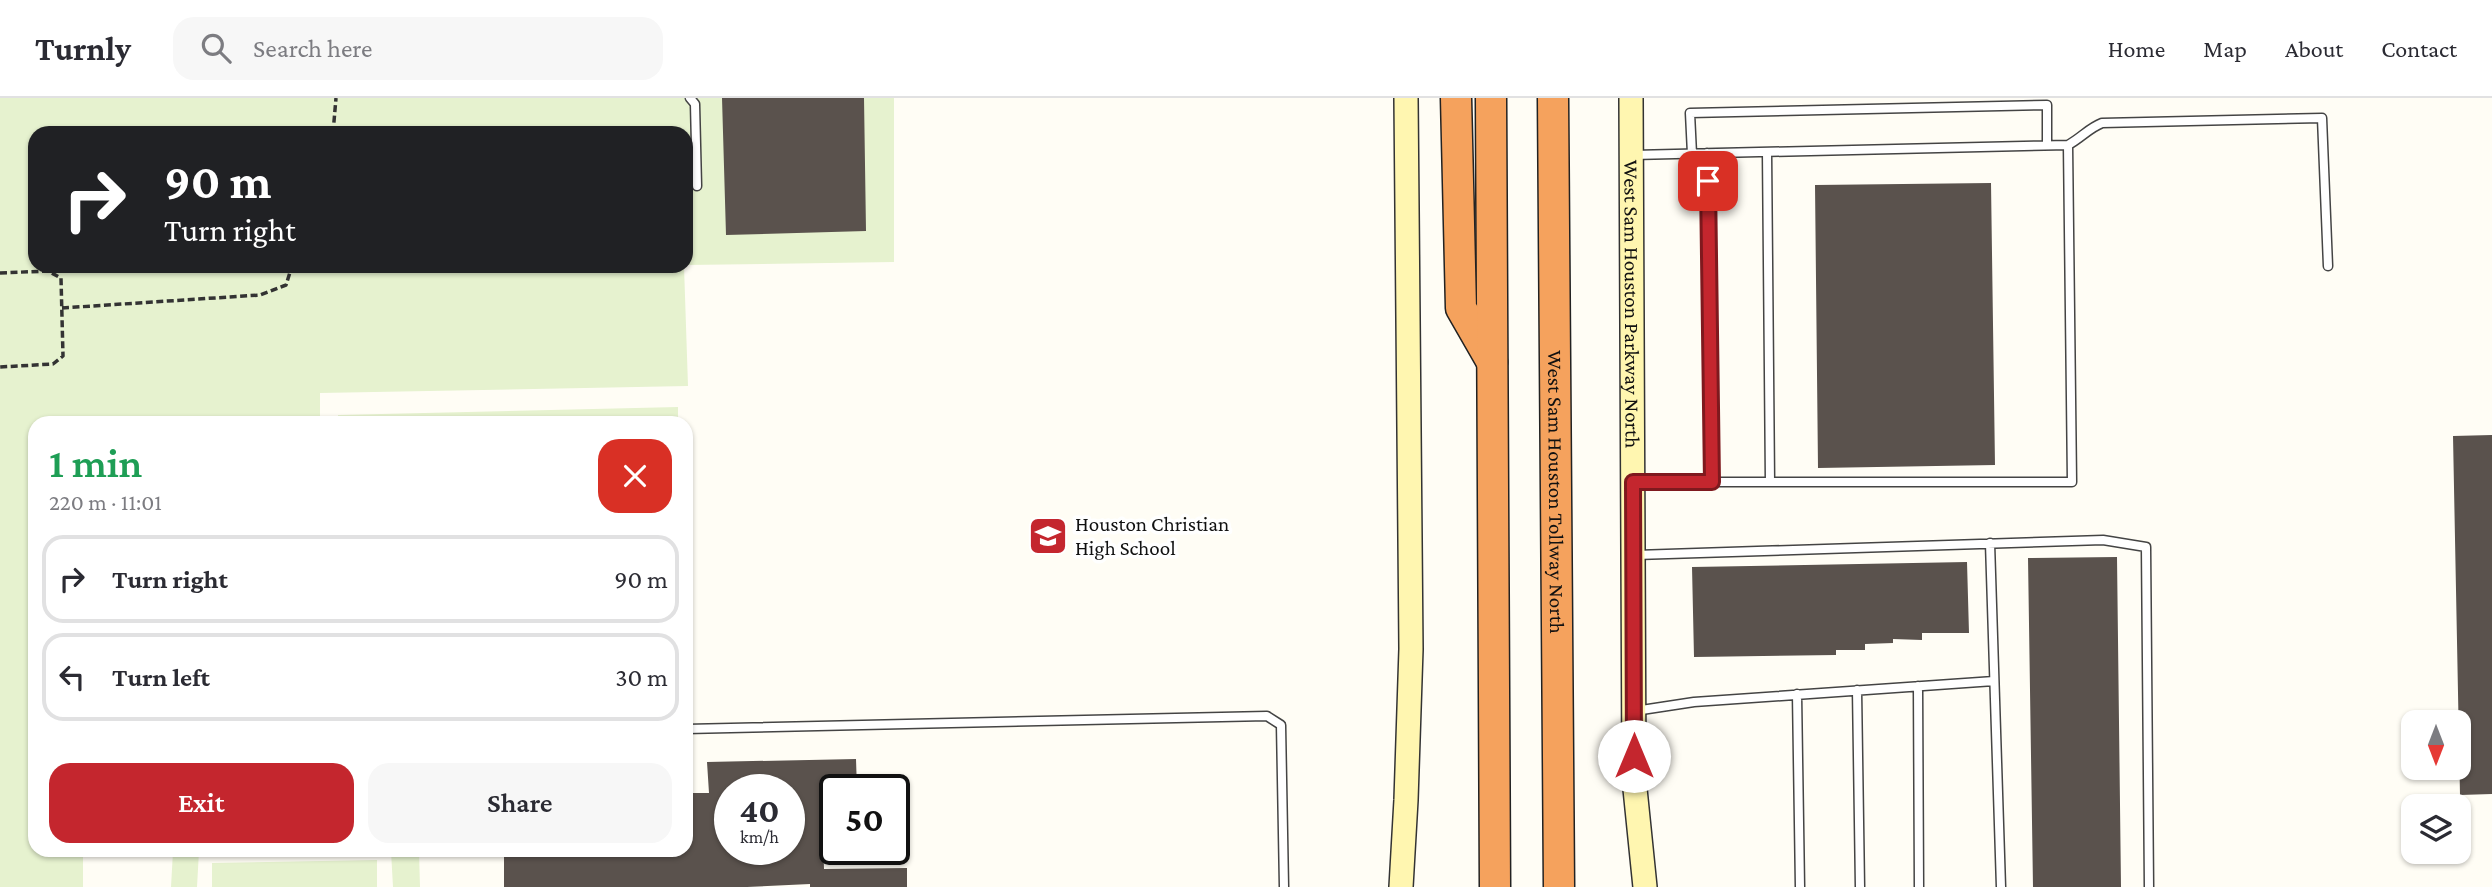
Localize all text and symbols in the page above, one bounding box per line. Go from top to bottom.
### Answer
search box [173,17,663,80]
icon: search [197,29,235,67]
text: Turnly [35,30,131,67]
text: Search here [253,34,372,63]
text: Home [2108,35,2165,62]
text: Map [2203,35,2247,62]
text: About [2285,35,2343,62]
text: Contact [2381,35,2457,62]
pin [1678,151,1738,211]
icon: right [49,154,140,245]
text: 90 m [164,154,271,209]
street label: West Sam Houston Parkway North [1619,160,1645,448]
icon: arrive [1689,162,1727,200]
text: Turn right [164,212,296,248]
street label: West Sam Houston Tollway North [1543,350,1569,634]
text: 1 min [49,439,142,486]
button: close [598,439,672,513]
text: 220 m · 11:01 [49,489,162,515]
place label: Houston Christian High School [1075,512,1229,560]
school or university icon: Houston Christian High School [1027,515,1069,557]
icon: right [53,560,91,598]
text: Turn right [112,565,228,594]
text: 90 m [614,565,668,594]
icon: left [53,658,91,696]
text: Turn left [112,663,210,692]
text: 30 m [615,663,668,692]
north arrow [2401,710,2471,780]
map controls [2401,710,2471,864]
position arrow [1597,719,1671,793]
button: Exit [49,763,354,843]
button: Share [368,763,672,843]
speed limit sign: 50 [819,774,910,865]
text: 40 [739,791,780,830]
button: layers [2401,794,2471,864]
text: km/h [740,827,779,847]

